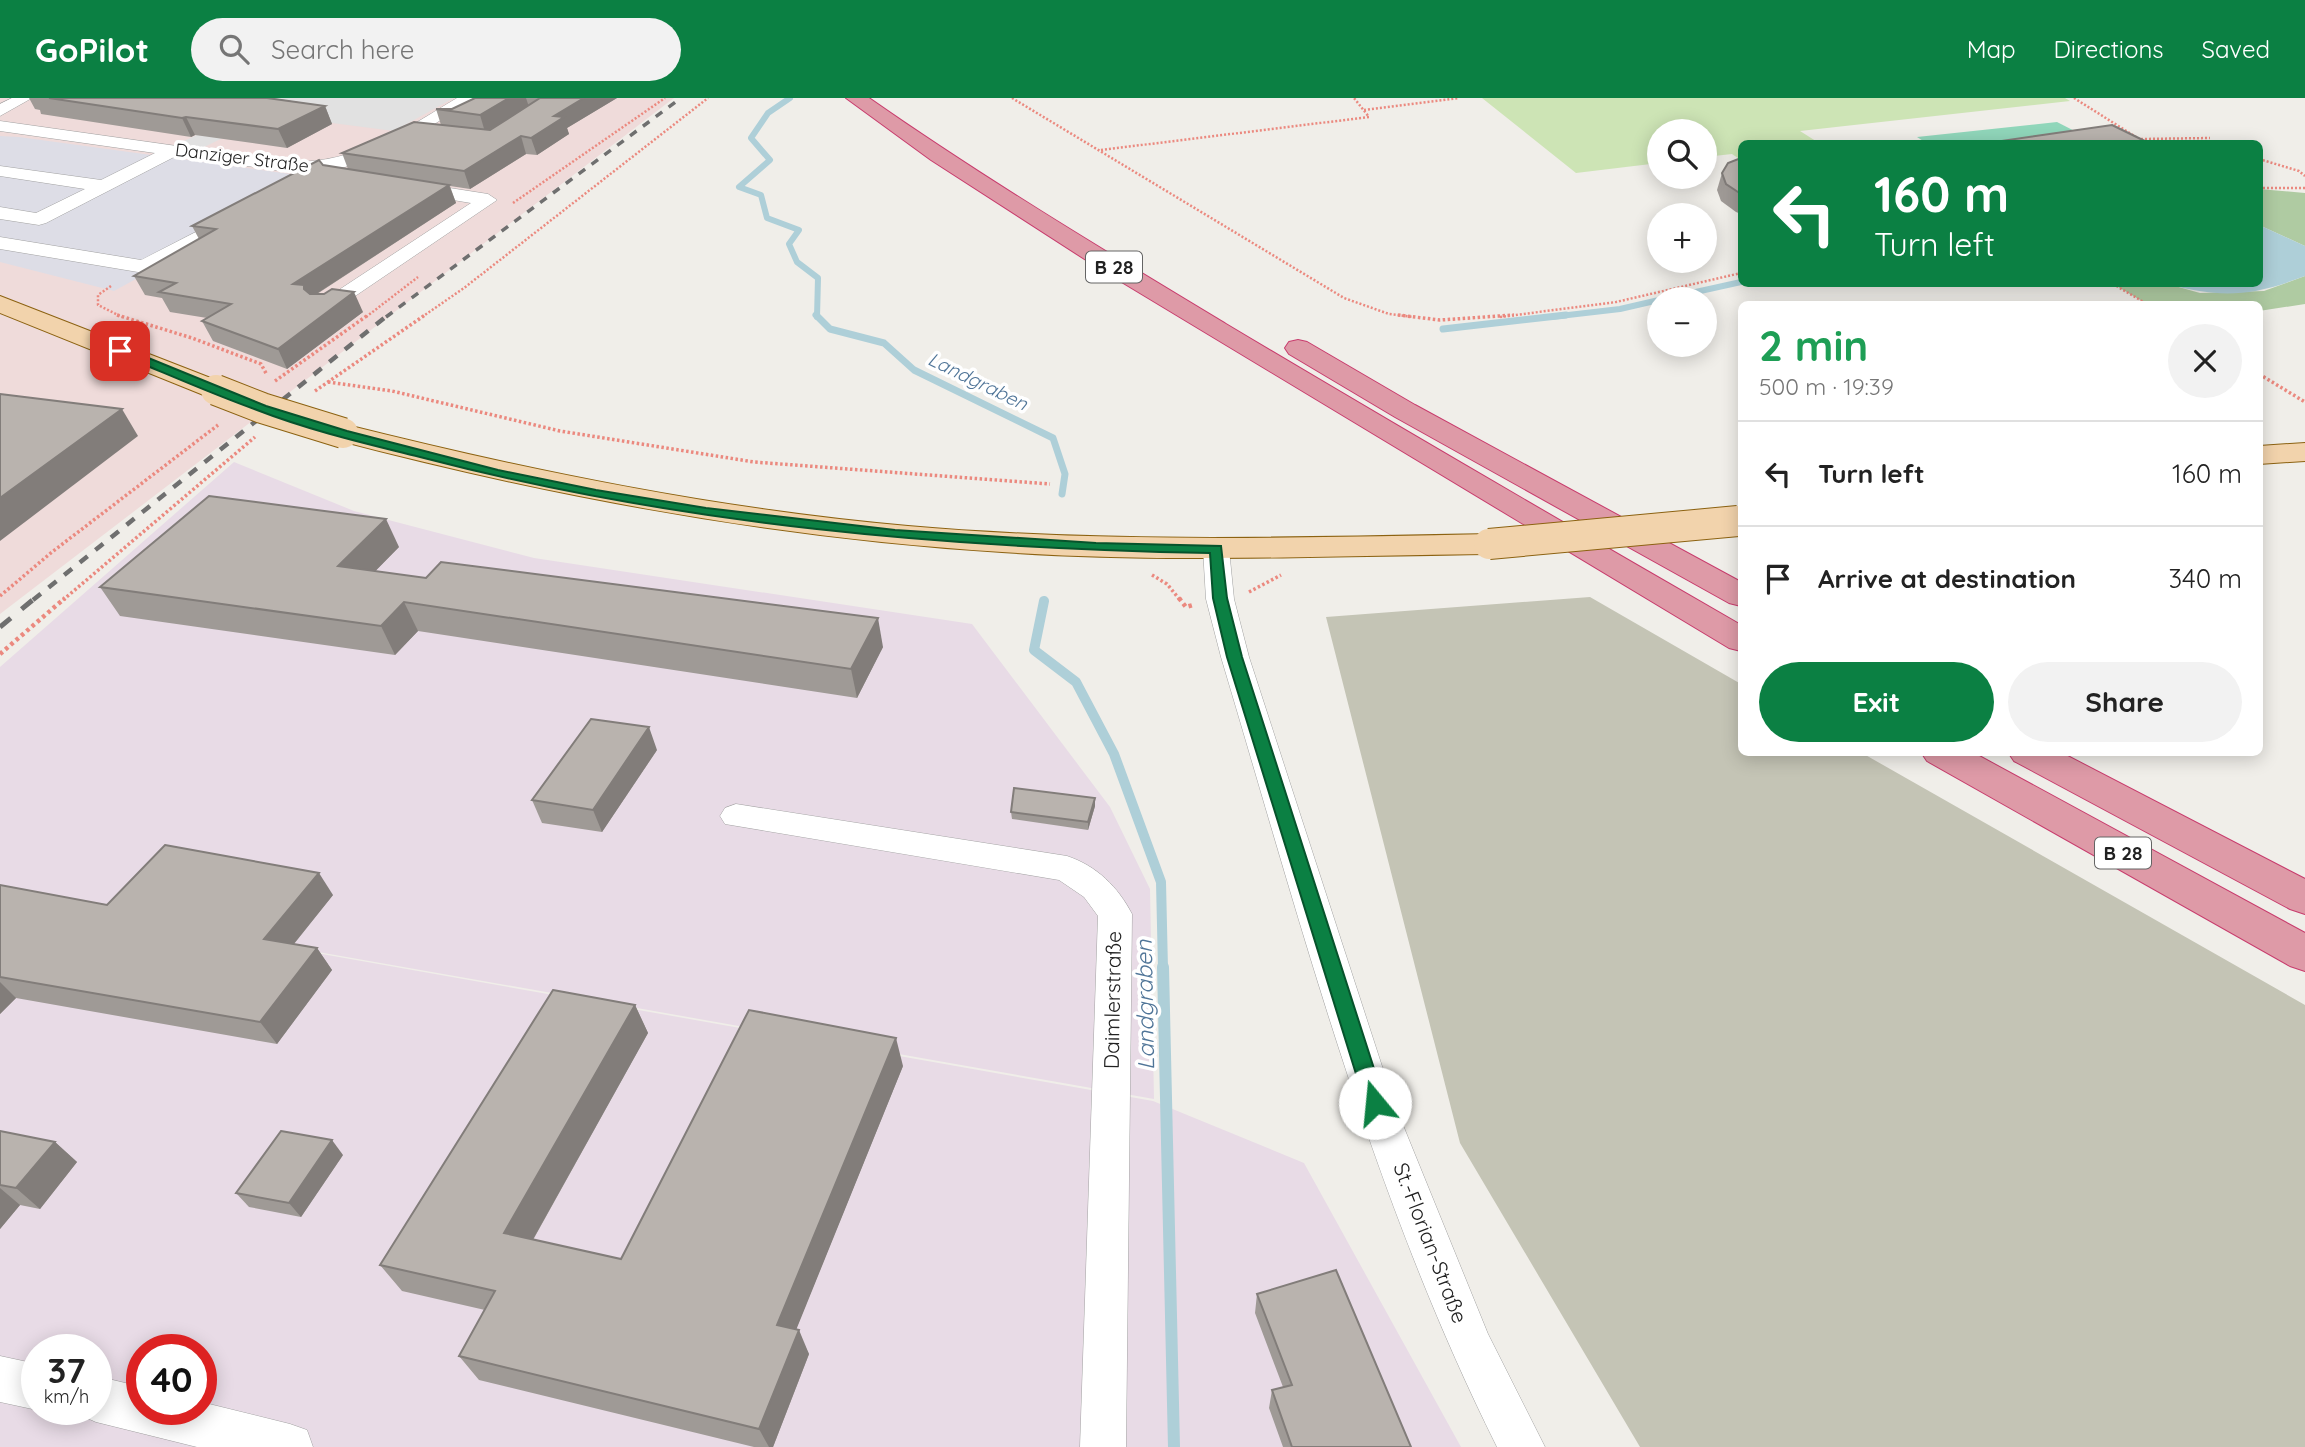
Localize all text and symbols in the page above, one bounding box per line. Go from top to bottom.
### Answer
search box [191,18,681,81]
text: GoPilot [35,29,149,70]
icon: search [215,30,253,68]
text: Search here [271,33,414,66]
text: Map [1967,34,2016,64]
text: Directions [2054,34,2164,64]
text: Saved [2202,34,2270,64]
map controls [1647,119,1717,357]
button: search [1647,119,1717,189]
street label: Danziger Straße [174,138,310,177]
text: 160 m [1874,163,2009,224]
icon: left [1759,168,1850,259]
button: + [1647,203,1717,273]
text: Turn left [1874,224,1995,264]
road number: B 28 [1086,252,1142,282]
button: − [1647,287,1717,357]
text: 2 min [1759,319,1868,372]
pin [90,321,150,381]
button: close [2168,324,2242,398]
icon: arrive [101,332,139,370]
water label: Landgraben [924,347,1033,416]
text: 500 m · 19:39 [1759,372,1894,401]
icon: left [1759,455,1797,493]
text: Turn left [1818,457,1925,490]
text: 160 m [2172,457,2242,490]
icon: arrive [1759,560,1797,598]
text: Arrive at destination [1818,562,2076,595]
text: 340 m [2168,562,2242,595]
button: Exit [1759,662,1994,742]
button: Share [2008,662,2242,742]
road number: B 28 [2095,838,2151,868]
street label: Daimlerstraße [1098,931,1126,1069]
water label: Landgraben [1129,939,1160,1071]
position arrow [1338,1066,1412,1140]
street label: St.-Florian-Straße [1388,1159,1473,1327]
speed limit sign: 40 [126,1334,217,1425]
text: 37 [47,1348,86,1392]
text: km/h [44,1385,89,1408]

